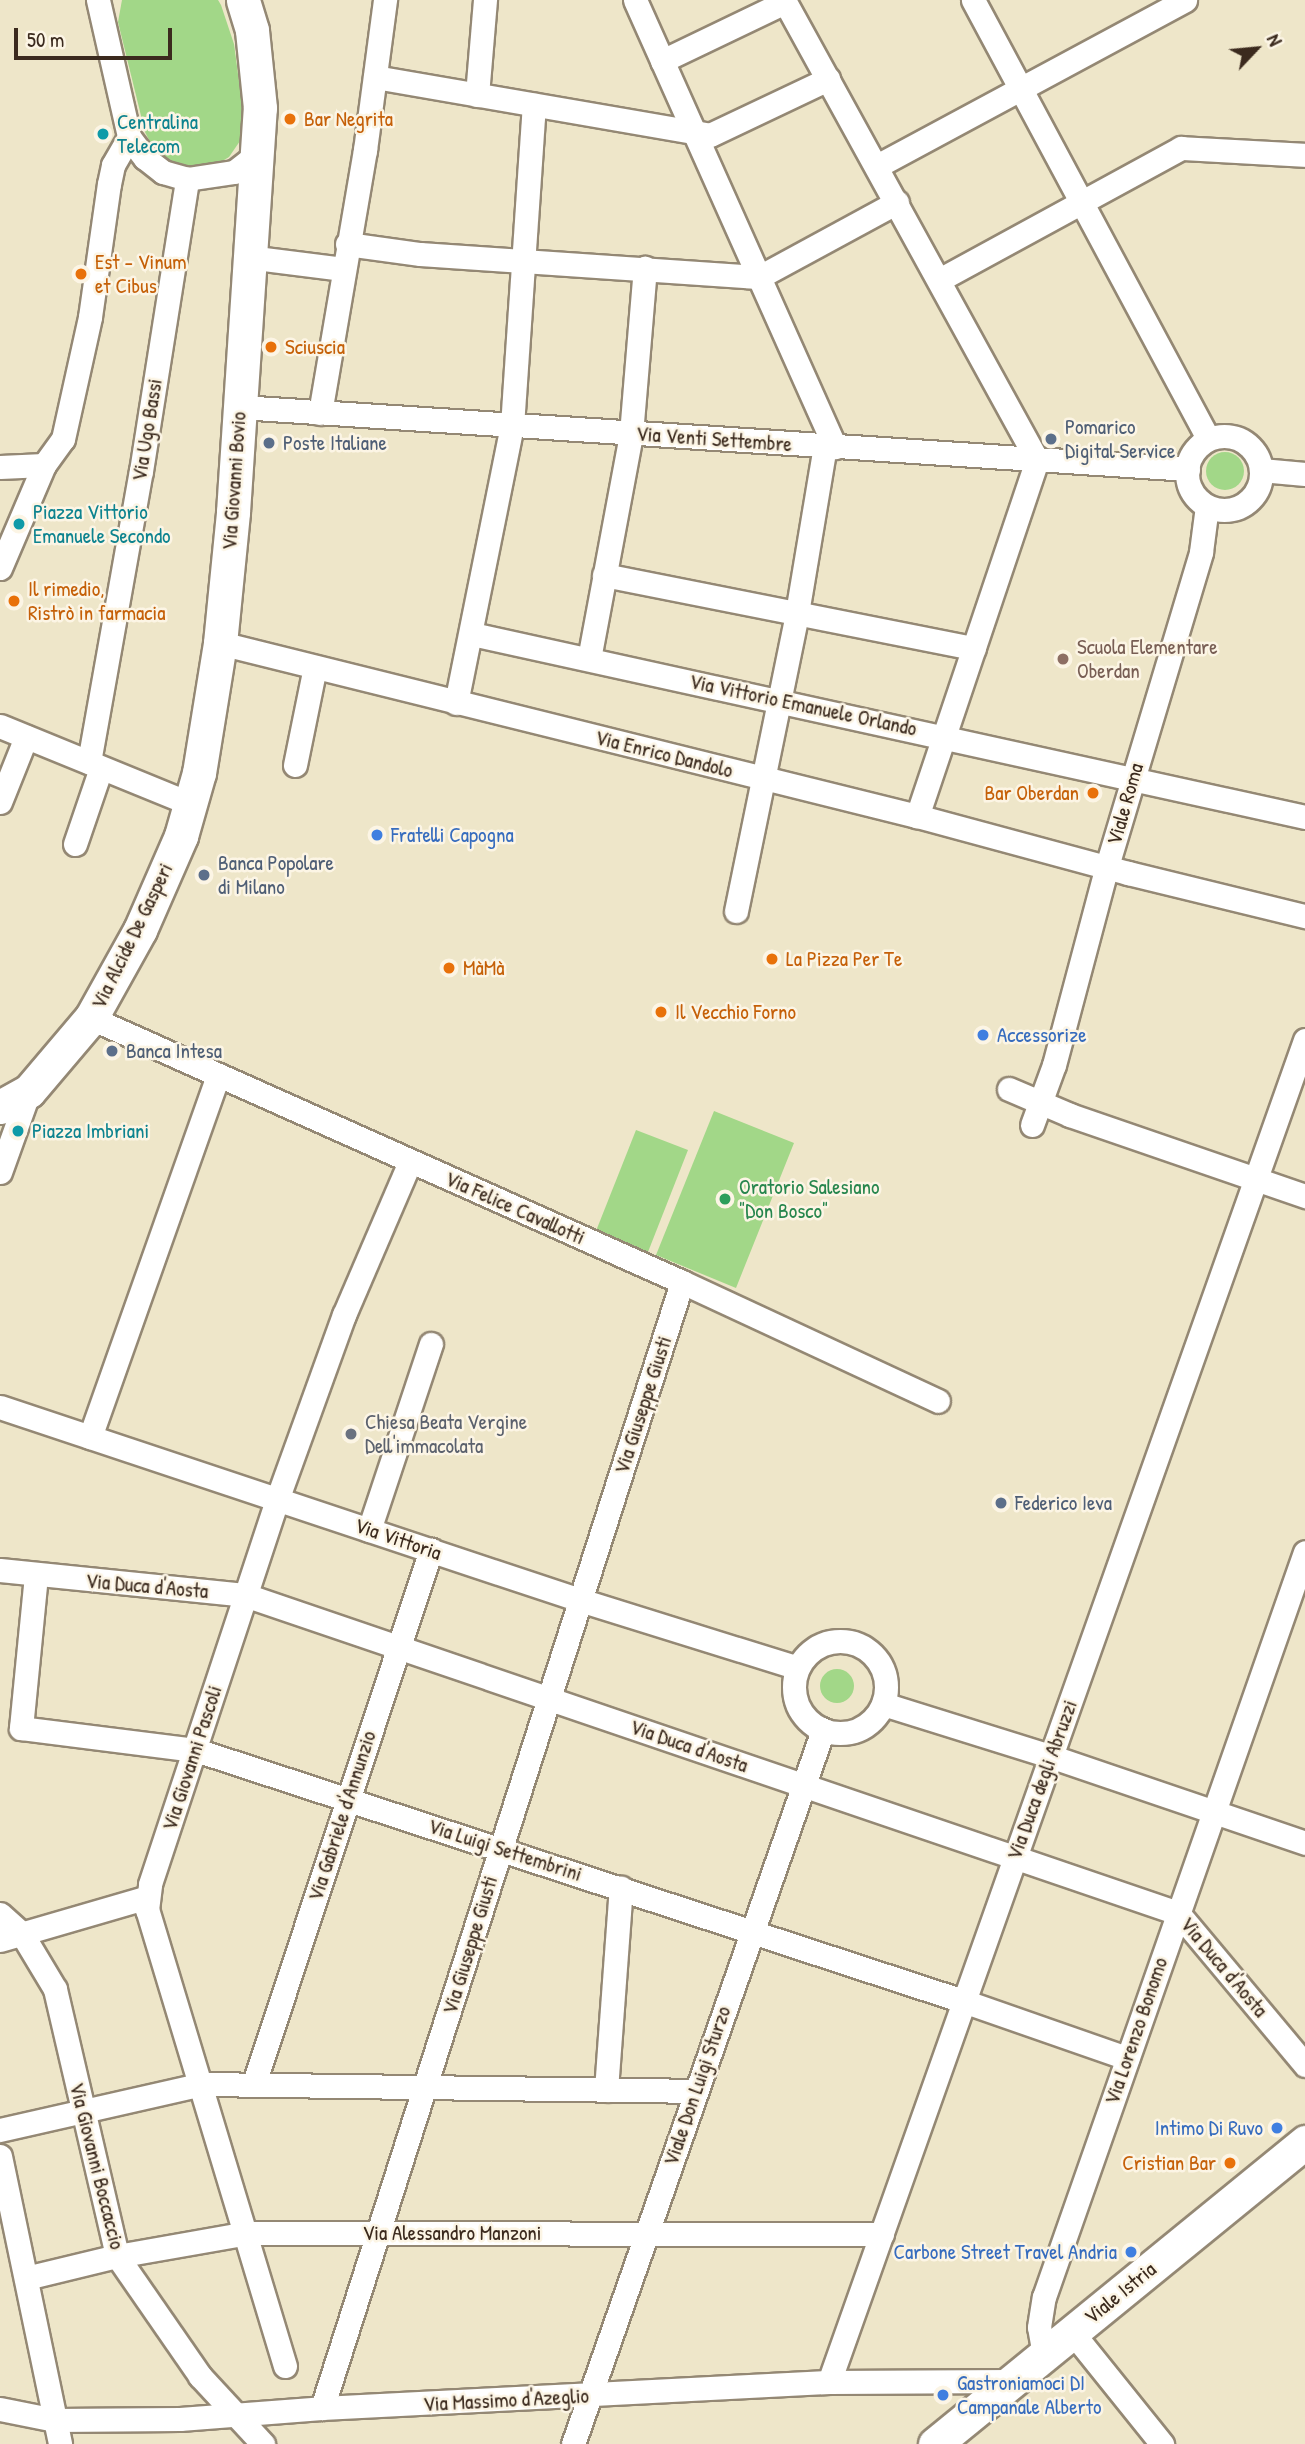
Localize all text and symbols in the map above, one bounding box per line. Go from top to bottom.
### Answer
scale bar [18,14,175,58]
north arrow [1221,14,1291,84]
text: 50 m [27,25,64,54]
text: N [1261,30,1289,50]
place label: Bar Negrita [304,106,393,132]
place label: Centralina Telecom [117,109,198,159]
marker: Bar Negrita [282,111,298,127]
marker: Centralina Telecom [95,126,111,142]
place label: Est - Vinum et Cibus [95,249,186,299]
marker: Est - Vinum et Cibus [73,266,89,282]
place label: Sciuscia [285,334,345,360]
marker: Sciuscia [263,339,279,355]
street label: Via Ugo Bassi [126,377,168,483]
street label: Via Giovanni Bovio [217,411,251,551]
place label: Pomarico Digital Service [1065,414,1175,464]
street label: Via Venti Settembre [635,421,793,457]
place label: Poste Italiane [283,430,387,456]
marker: Pomarico Digital Service [1043,431,1059,447]
marker: Poste Italiane [261,435,277,451]
place label: Piazza Vittorio Emanuele Secondo [33,499,171,549]
marker: Piazza Vittorio Emanuele Secondo [11,516,27,532]
place label: Il rimedio, Ristrò in farmacia [28,576,165,626]
marker: Il rimedio, Ristrò in farmacia [6,593,22,609]
place label: Scuola Elementare Oberdan [1077,634,1218,684]
marker: Scuola Elementare Oberdan [1055,651,1071,667]
street label: Via Vittorio Emanuele Orlando [687,669,919,741]
street label: Via Enrico Dandolo [593,725,735,783]
street label: Viale Roma [1101,760,1149,848]
place label: Bar Oberdan [985,780,1079,806]
marker: Bar Oberdan [1085,785,1101,801]
place label: Fratelli Capogna [391,822,514,848]
marker: Fratelli Capogna [369,827,385,843]
place label: Banca Popolare di Milano [218,850,334,900]
street label: Via Alcide De Gasperi [86,859,178,1013]
marker: Banca Popolare di Milano [196,867,212,883]
place label: La Pizza Per Te [786,946,902,972]
marker: La Pizza Per Te [764,951,780,967]
place label: MàMà [463,955,504,981]
marker: MàMà [441,960,457,976]
place label: Il Vecchio Forno [675,999,796,1025]
marker: Il Vecchio Forno [653,1004,669,1020]
place label: Accessorize [997,1022,1087,1048]
marker: Accessorize [975,1027,991,1043]
place label: Banca Intesa [126,1038,222,1064]
marker: Banca Intesa [104,1043,120,1059]
place label: Piazza Imbriani [32,1118,149,1144]
marker: Piazza Imbriani [10,1123,26,1139]
street label: Via Felice Cavallotti [441,1166,589,1250]
place label: Oratorio Salesiano "Don Bosco" [739,1174,880,1224]
marker: Oratorio Salesiano "Don Bosco" [717,1191,733,1207]
street label: Via Giuseppe Giusti [609,1333,677,1477]
place label: Chiesa Beata Vergine Dell'immacolata [365,1409,527,1459]
marker: Chiesa Beata Vergine Dell'immacolata [343,1426,359,1442]
place label: Federico Ieva [1015,1490,1112,1516]
marker: Federico Ieva [993,1495,1009,1511]
street label: Via Vittoria [351,1512,445,1566]
street label: Via Duca d'Aosta [85,1568,209,1604]
street label: Via Giovanni Pascoli [157,1682,227,1834]
street label: Via Duca degli Abruzzi [1001,1697,1083,1863]
street label: Via Duca d'Aosta [627,1714,751,1778]
street label: Via Gabriele d'Annunzio [303,1728,381,1904]
street label: Via Luigi Settembrini [425,1813,585,1887]
street label: Via Giuseppe Giusti [437,1873,503,2017]
street label: Via Duca d'Aosta [1175,1912,1273,2022]
street label: Via Lorenzo Bonomo [1099,1954,1173,2108]
street label: Viale Don Luigi Sturzo [658,2003,736,2169]
street label: Via Giovanni Boccaccio [64,2080,130,2252]
place label: Intimo Di Ruvo [1155,2115,1263,2141]
marker: Intimo Di Ruvo [1269,2120,1285,2136]
place label: Cristian Bar [1122,2150,1216,2176]
marker: Cristian Bar [1222,2155,1238,2171]
street label: Via Alessandro Manzoni [362,2220,542,2246]
place label: Carbone Street Travel Andria [893,2239,1117,2265]
marker: Carbone Street Travel Andria [1123,2244,1139,2260]
street label: Viale Istria [1079,2257,1161,2329]
place label: Gastroniamoci DI Campanale Alberto [957,2370,1101,2420]
street label: Via Massimo d'Azeglio [422,2383,590,2417]
marker: Gastroniamoci DI Campanale Alberto [935,2387,951,2403]

